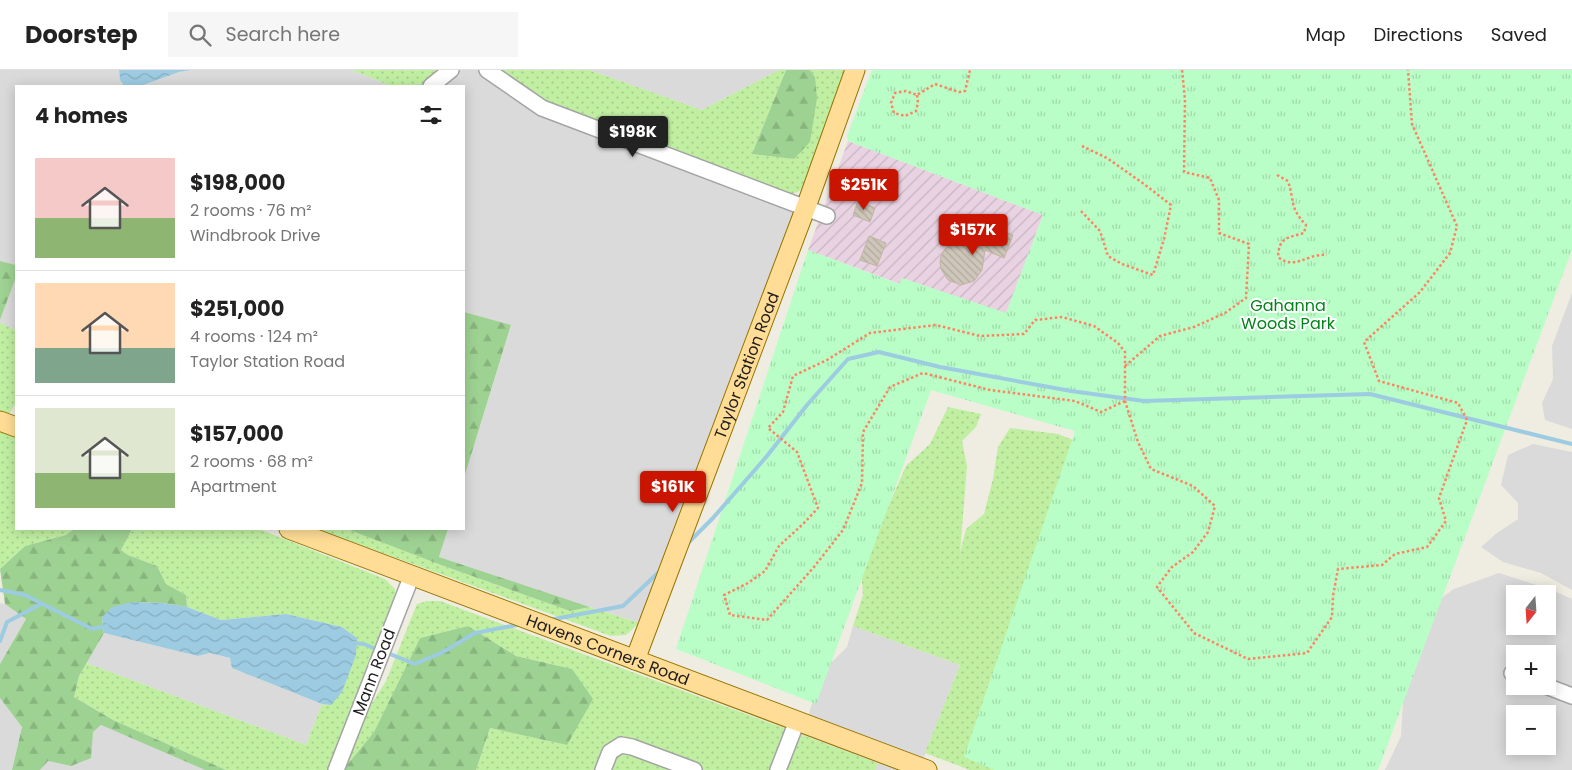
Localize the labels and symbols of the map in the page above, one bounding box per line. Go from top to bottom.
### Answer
pin: $198K [598,116,668,158]
pin: $251K [829,168,899,211]
pin: $157K [938,214,1008,256]
street label: Taylor Station Road [708,289,784,442]
park label: Gahanna Woods Park [1241,294,1336,335]
pin: $161K [638,470,708,513]
north arrow [1506,585,1556,635]
street label: Havens Corners Road [523,608,693,691]
street label: Mann Road [347,625,401,719]

